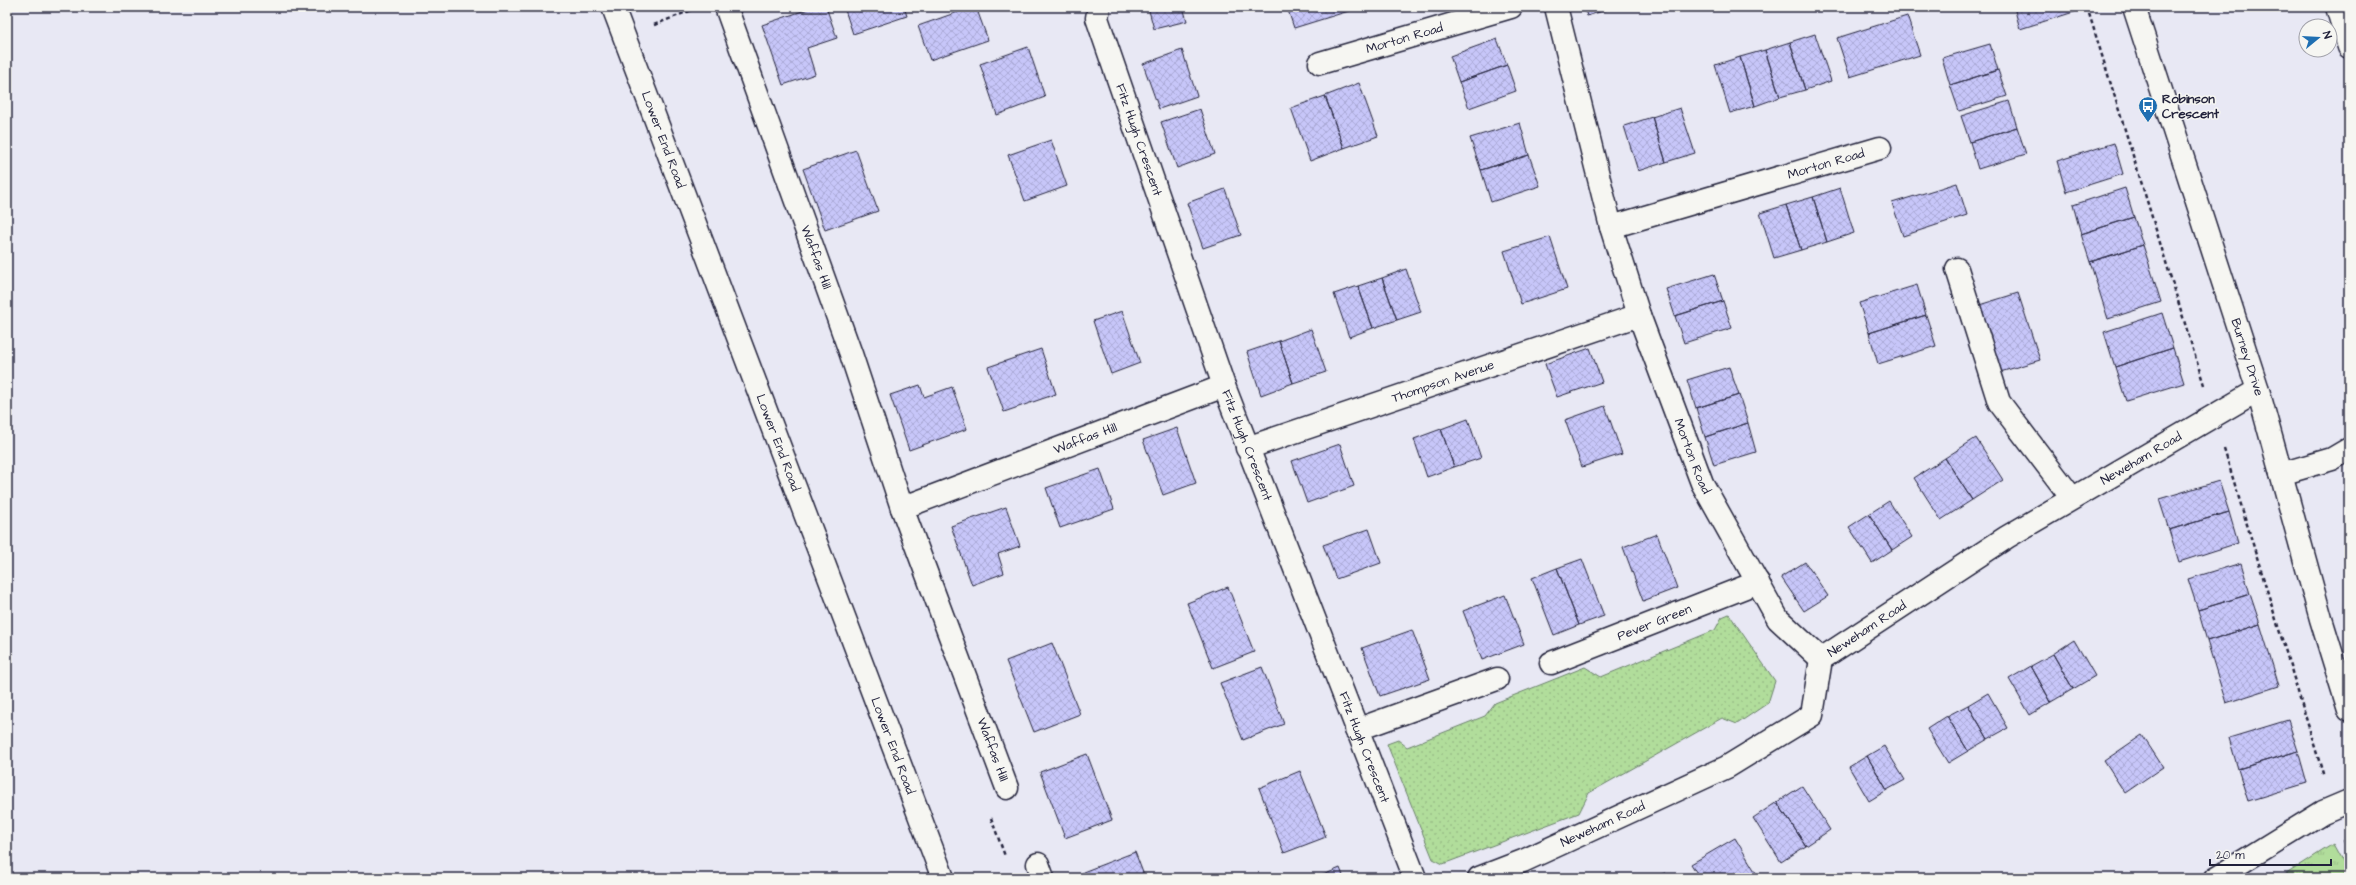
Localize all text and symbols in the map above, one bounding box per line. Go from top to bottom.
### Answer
street label: Morton Road [1364,18,1445,58]
north arrow [2298,18,2338,58]
text: N [2319,29,2335,41]
street label: Fitz Hugh Crescent [1111,81,1167,199]
street label: Lower End Road [637,89,690,191]
place label: Robinson Crescent [2162,90,2220,123]
bus stop icon: Robinson Crescent [2137,95,2159,123]
street label: Morton Road [1785,144,1867,184]
street label: Waffas Hill [796,223,836,292]
street label: Burney Drive [2226,316,2268,398]
street label: Thompson Avenue [1389,356,1497,407]
street label: Fitz Hugh Crescent [1217,387,1277,504]
street label: Lower End Road [752,392,805,494]
street label: Morton Road [1670,416,1715,497]
street label: Waffas Hill [1051,418,1120,459]
street label: Neweham Road [2097,428,2185,489]
street label: Neweham Road [1824,596,1910,661]
street label: Pever Green [1615,600,1695,645]
street label: Fitz Hugh Crescent [1335,689,1394,806]
street label: Lower End Road [866,695,920,797]
street label: Waffas Hill [972,715,1013,784]
street label: Neweham Road [1558,797,1648,851]
scale bar [2210,841,2331,867]
text: 20 m [2216,847,2245,864]

